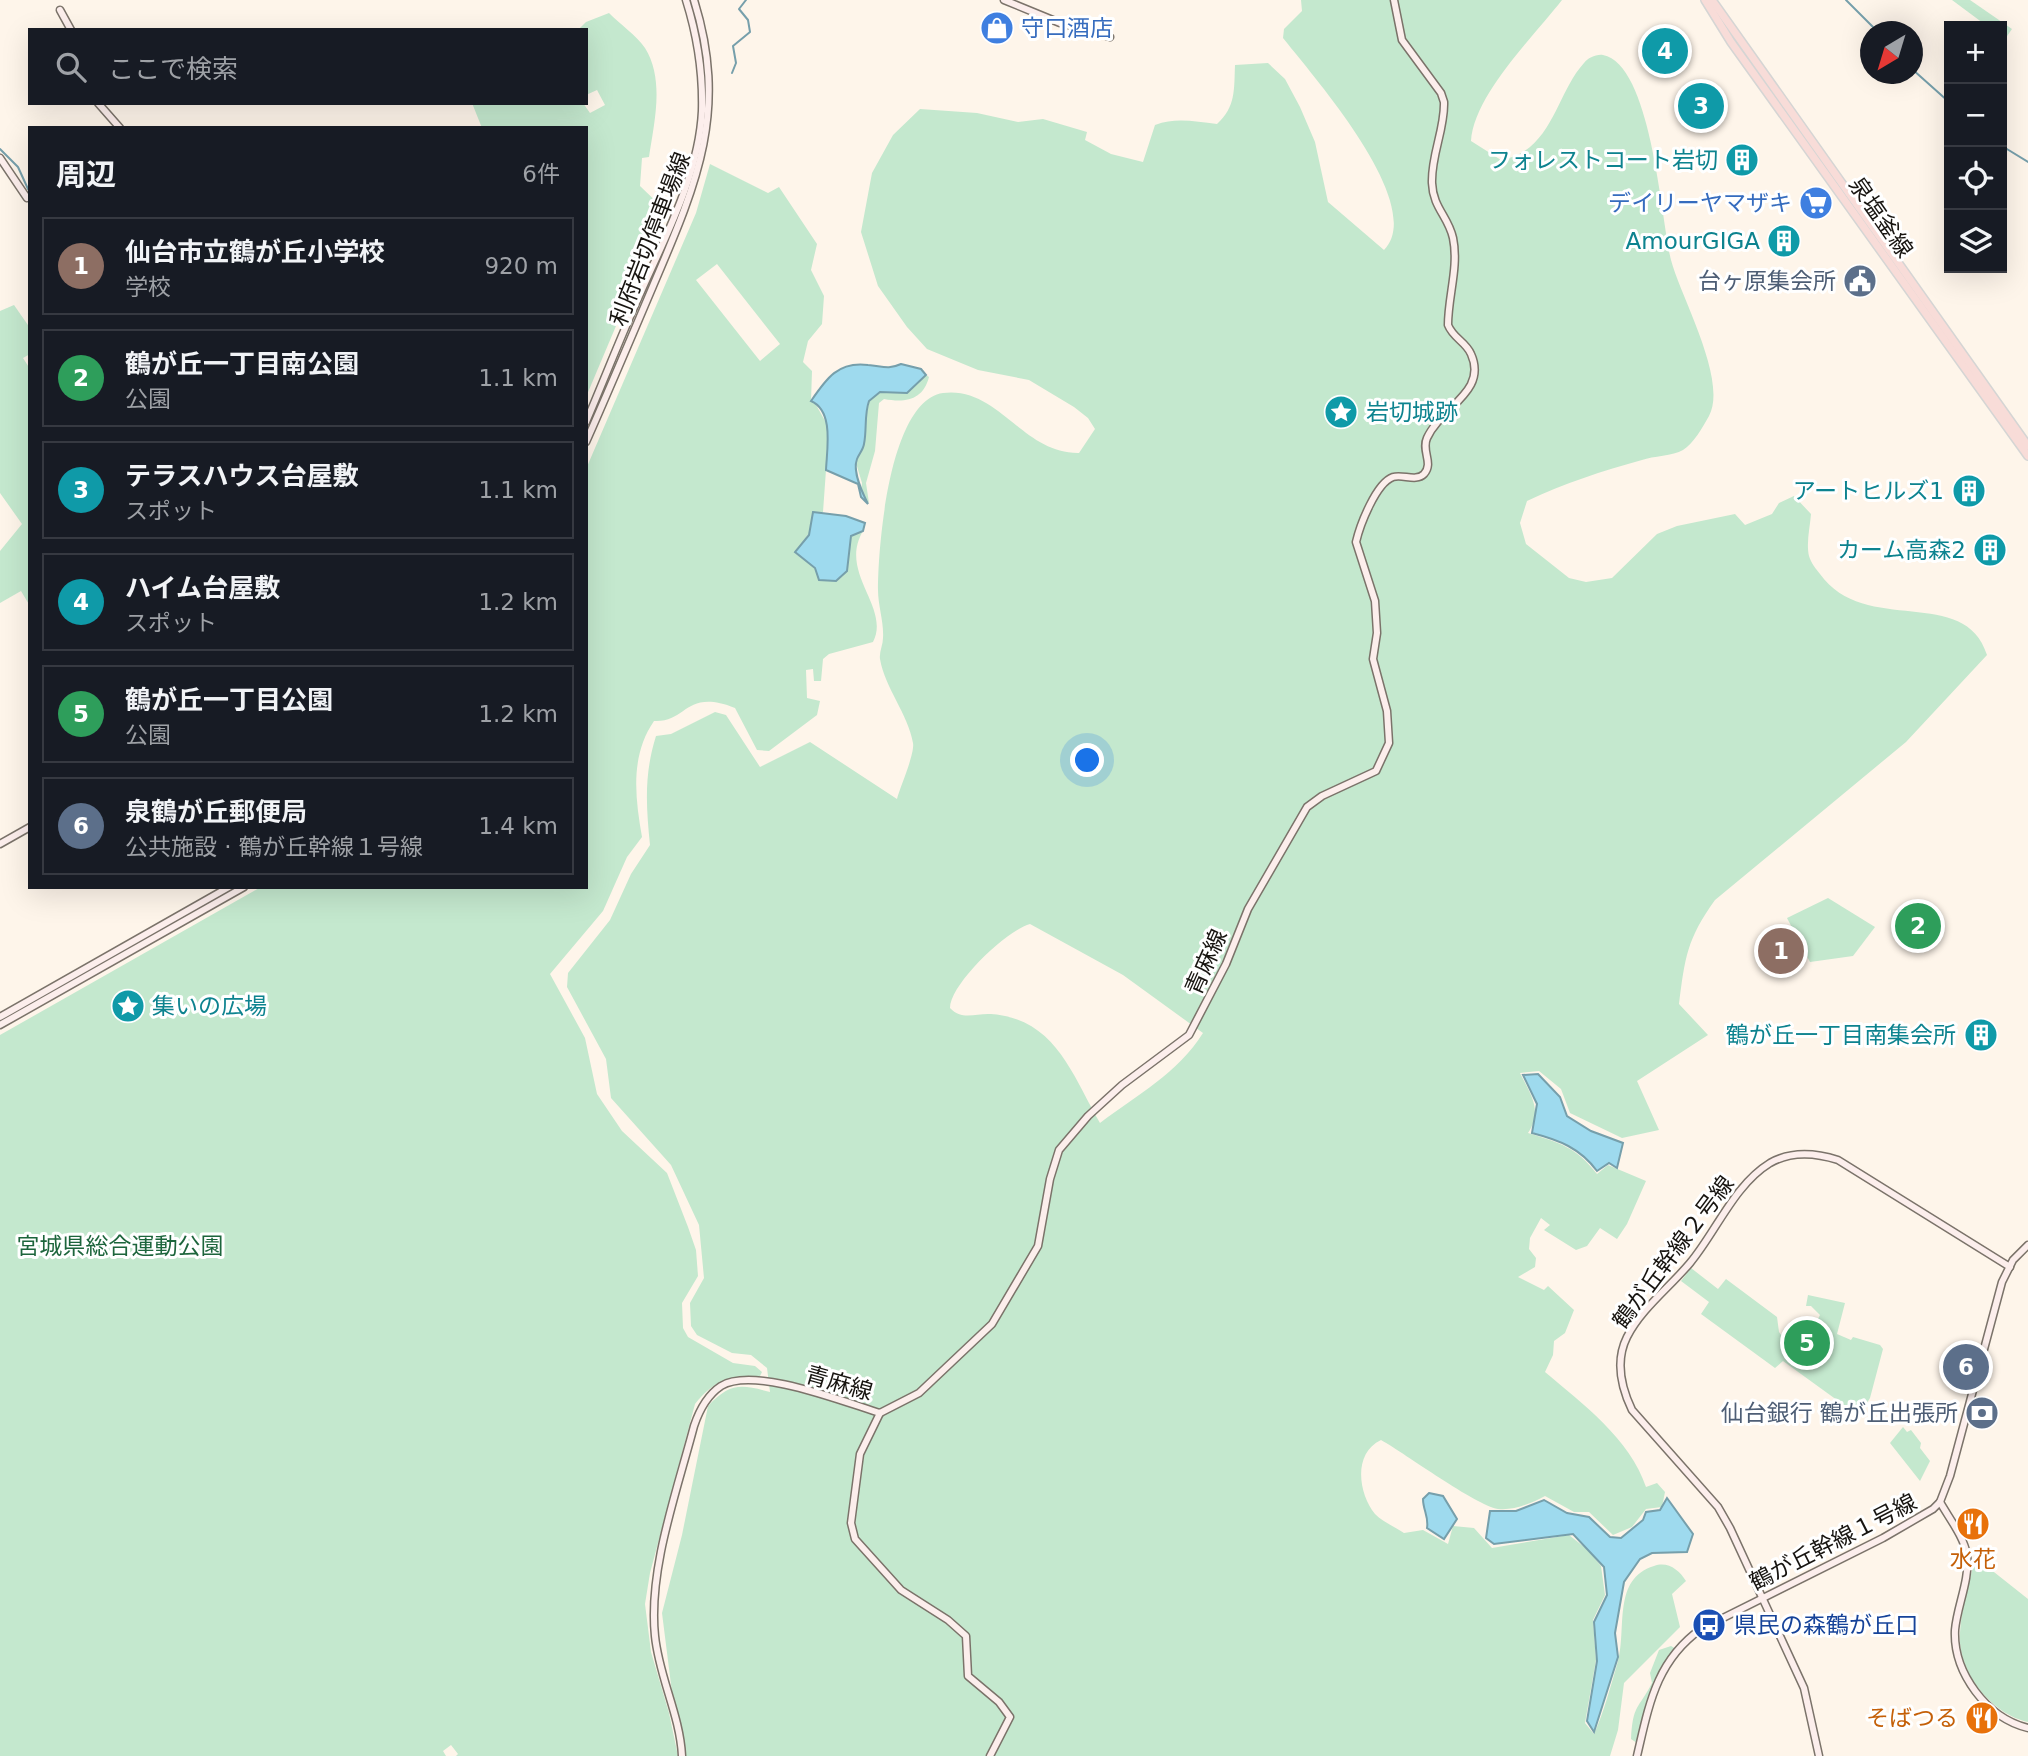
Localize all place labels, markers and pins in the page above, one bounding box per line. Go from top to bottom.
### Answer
shop icon: 守口酒店 [978,9,1016,47]
place label: 守口酒店 [1021,15,1113,41]
pin: 4 [1642,25,1688,77]
pin: 3 [1678,80,1724,132]
building icon: フォレストコート岩切 [1723,141,1761,179]
place label: フォレストコート岩切 [1488,147,1718,173]
supermarket icon: デイリーヤマザキ [1797,184,1835,222]
place label: デイリーヤマザキ [1608,190,1792,216]
building icon: AmourGIGA [1765,222,1803,260]
place label: AmourGIGA [1626,228,1760,254]
public building icon: 台ヶ原集会所 [1841,262,1879,300]
place label: 台ヶ原集会所 [1698,268,1836,294]
place icon: 岩切城跡 [1322,393,1360,431]
place label: 岩切城跡 [1366,399,1458,425]
building icon: アートヒルズ1 [1950,472,1988,510]
place label: アートヒルズ1 [1793,478,1944,504]
building icon: カーム高森2 [1971,531,2009,569]
place label: カーム高森2 [1837,537,1966,563]
pin: 2 [1895,900,1941,952]
pin: 1 [1758,925,1804,977]
place icon: 集いの広場 [109,987,147,1025]
place label: 集いの広場 [152,993,267,1019]
building icon: 鶴が丘一丁目南集会所 [1962,1016,2000,1054]
place label: 鶴が丘一丁目南集会所 [1726,1022,1956,1048]
pin: 5 [1784,1317,1830,1369]
pin: 6 [1943,1341,1989,1393]
bank icon: 仙台銀行 鶴が丘出張所 [1963,1394,2001,1432]
place label: 仙台銀行 鶴が丘出張所 [1721,1400,1958,1426]
restaurant icon: 水花 [1954,1505,1992,1543]
place label: 水花 [1950,1546,1996,1572]
bus stop icon: 県民の森鶴が丘口 [1690,1606,1728,1644]
place label: 県民の森鶴が丘口 [1734,1612,1918,1638]
restaurant icon: そばつる [1963,1699,2001,1737]
place label: そばつる [1866,1705,1958,1731]

